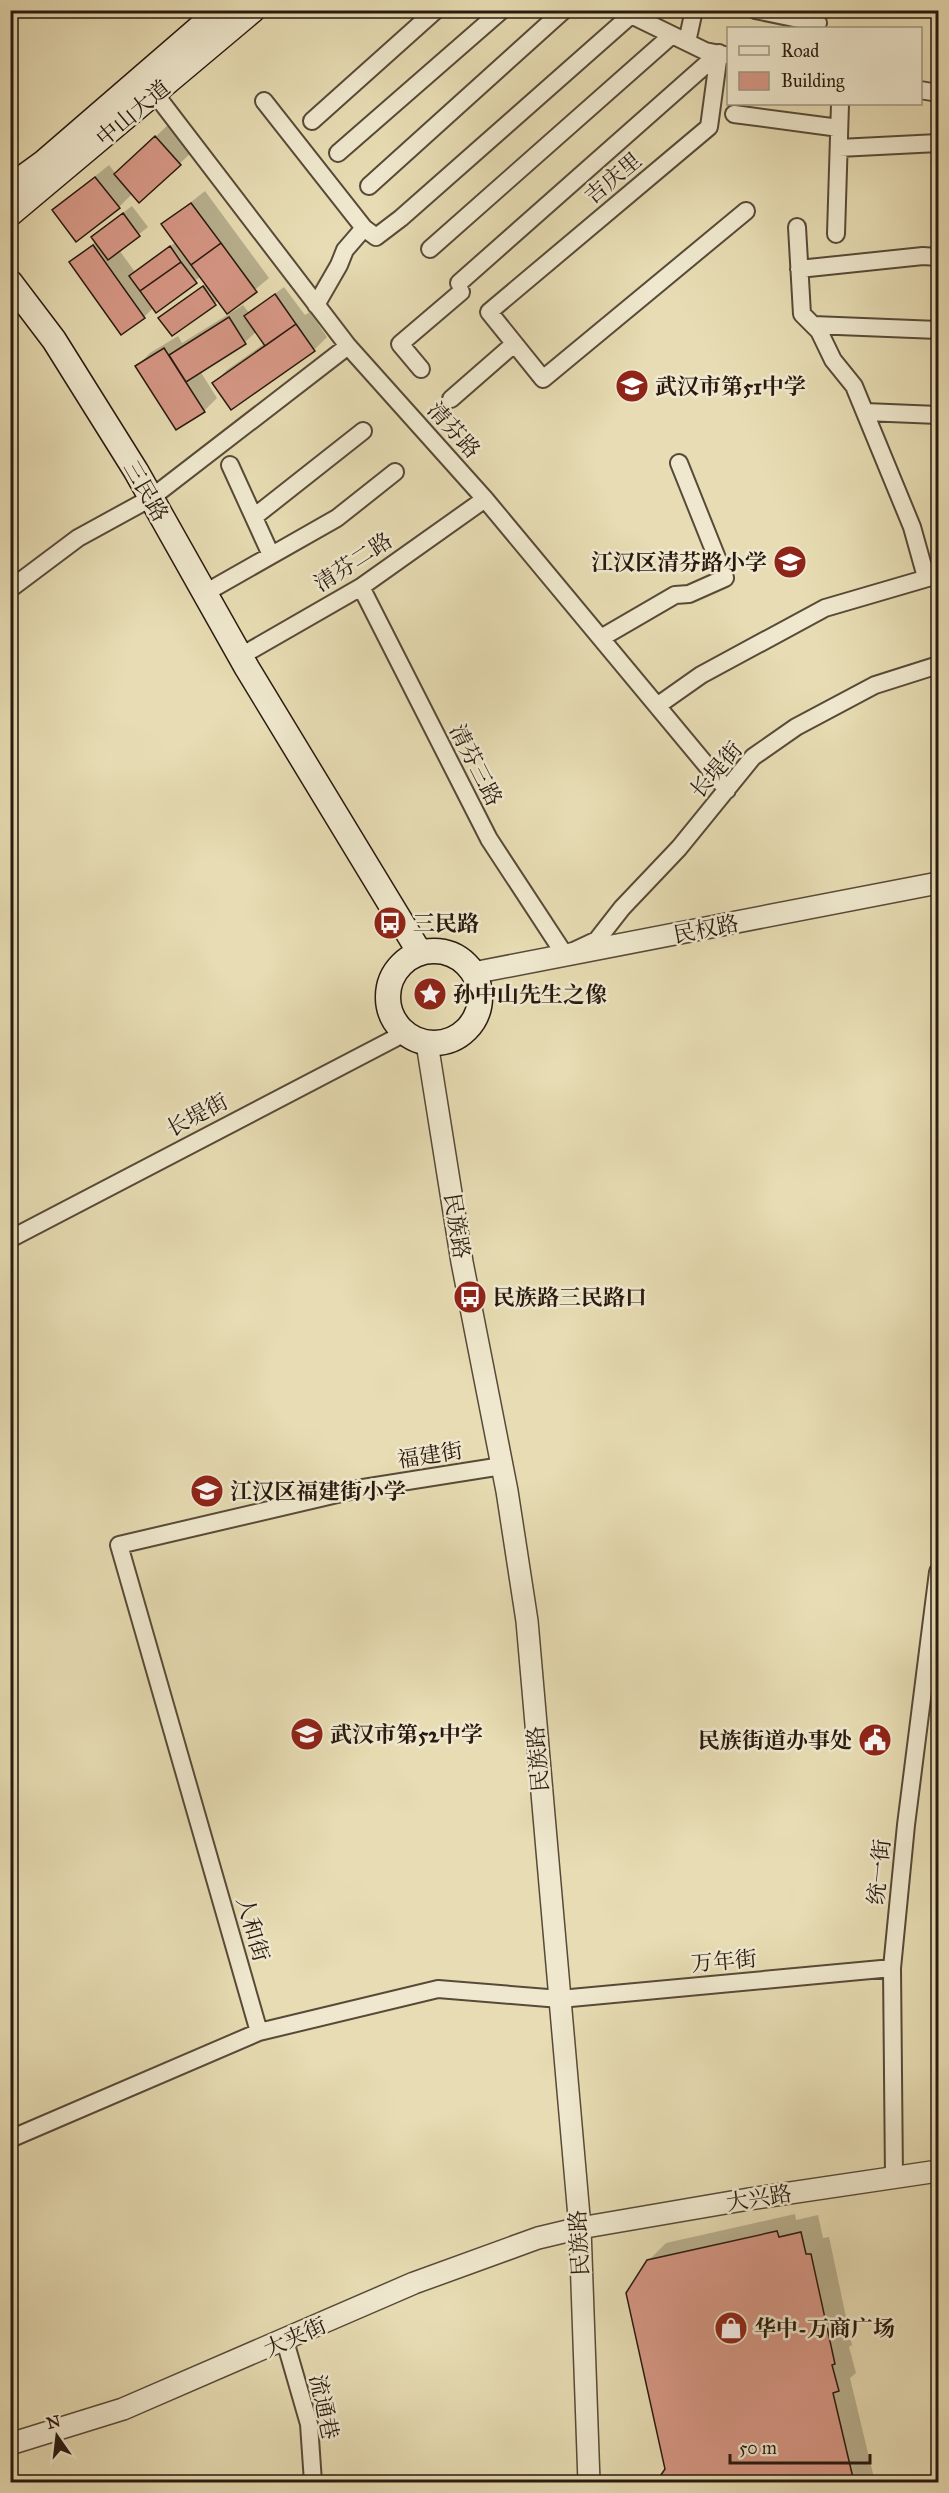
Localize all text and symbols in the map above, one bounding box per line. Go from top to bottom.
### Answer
legend [727,27,922,105]
text: Road [781,40,819,62]
text: Building [781,70,845,93]
street label: 中山大道 [91,74,175,152]
street label: 吉庆里 [579,146,647,210]
school or university icon: 武汉市第51中学 [614,368,650,404]
place label: 武汉市第51中学 [655,373,806,400]
street label: 清芬路 [422,396,486,464]
street label: 三民路 [118,456,174,526]
street label: 清芬二路 [309,527,397,597]
school or university icon: 江汉区清芬路小学 [772,544,808,580]
place label: 江汉区清芬路小学 [591,549,767,576]
street label: 清芬三路 [444,720,508,810]
street label: 长堤街 [684,736,748,804]
bus stop icon: 三民路 [372,905,408,941]
street label: 民权路 [671,909,741,949]
place label: 三民路 [413,910,479,937]
place icon: 孙中山先生之像 [412,976,448,1012]
place label: 孙中山先生之像 [453,981,607,1008]
street label: 长堤街 [162,1088,232,1142]
street label: 民族路 [439,1191,475,1261]
bus stop icon: 民族路三民路口 [452,1279,488,1315]
place label: 民族路三民路口 [493,1284,647,1311]
street label: 福建街 [395,1437,465,1473]
school or university icon: 江汉区福建街小学 [189,1473,225,1509]
place label: 江汉区福建街小学 [230,1478,406,1505]
school or university icon: 武汉市第52中学 [289,1716,325,1752]
place label: 武汉市第52中学 [330,1721,483,1748]
public building icon: 民族街道办事处 [857,1722,893,1758]
street label: 民族路 [522,1725,554,1793]
place label: 民族街道办事处 [698,1727,852,1754]
street label: 统一街 [862,1838,896,1906]
street label: 人和街 [231,1894,275,1964]
street label: 万年街 [690,1945,758,1977]
street label: 大兴路 [724,2180,794,2216]
street label: 民族路 [564,2209,594,2277]
shop icon: 华中-万商广场 [713,2310,749,2346]
street label: 大夹街 [259,2311,331,2363]
place label: 华中-万商广场 [754,2315,895,2342]
street label: 流通巷 [304,2372,344,2442]
north arrow [27,2406,87,2466]
text: N [45,2411,63,2433]
scale bar [730,2427,870,2465]
text: 50 m [739,2437,777,2459]

